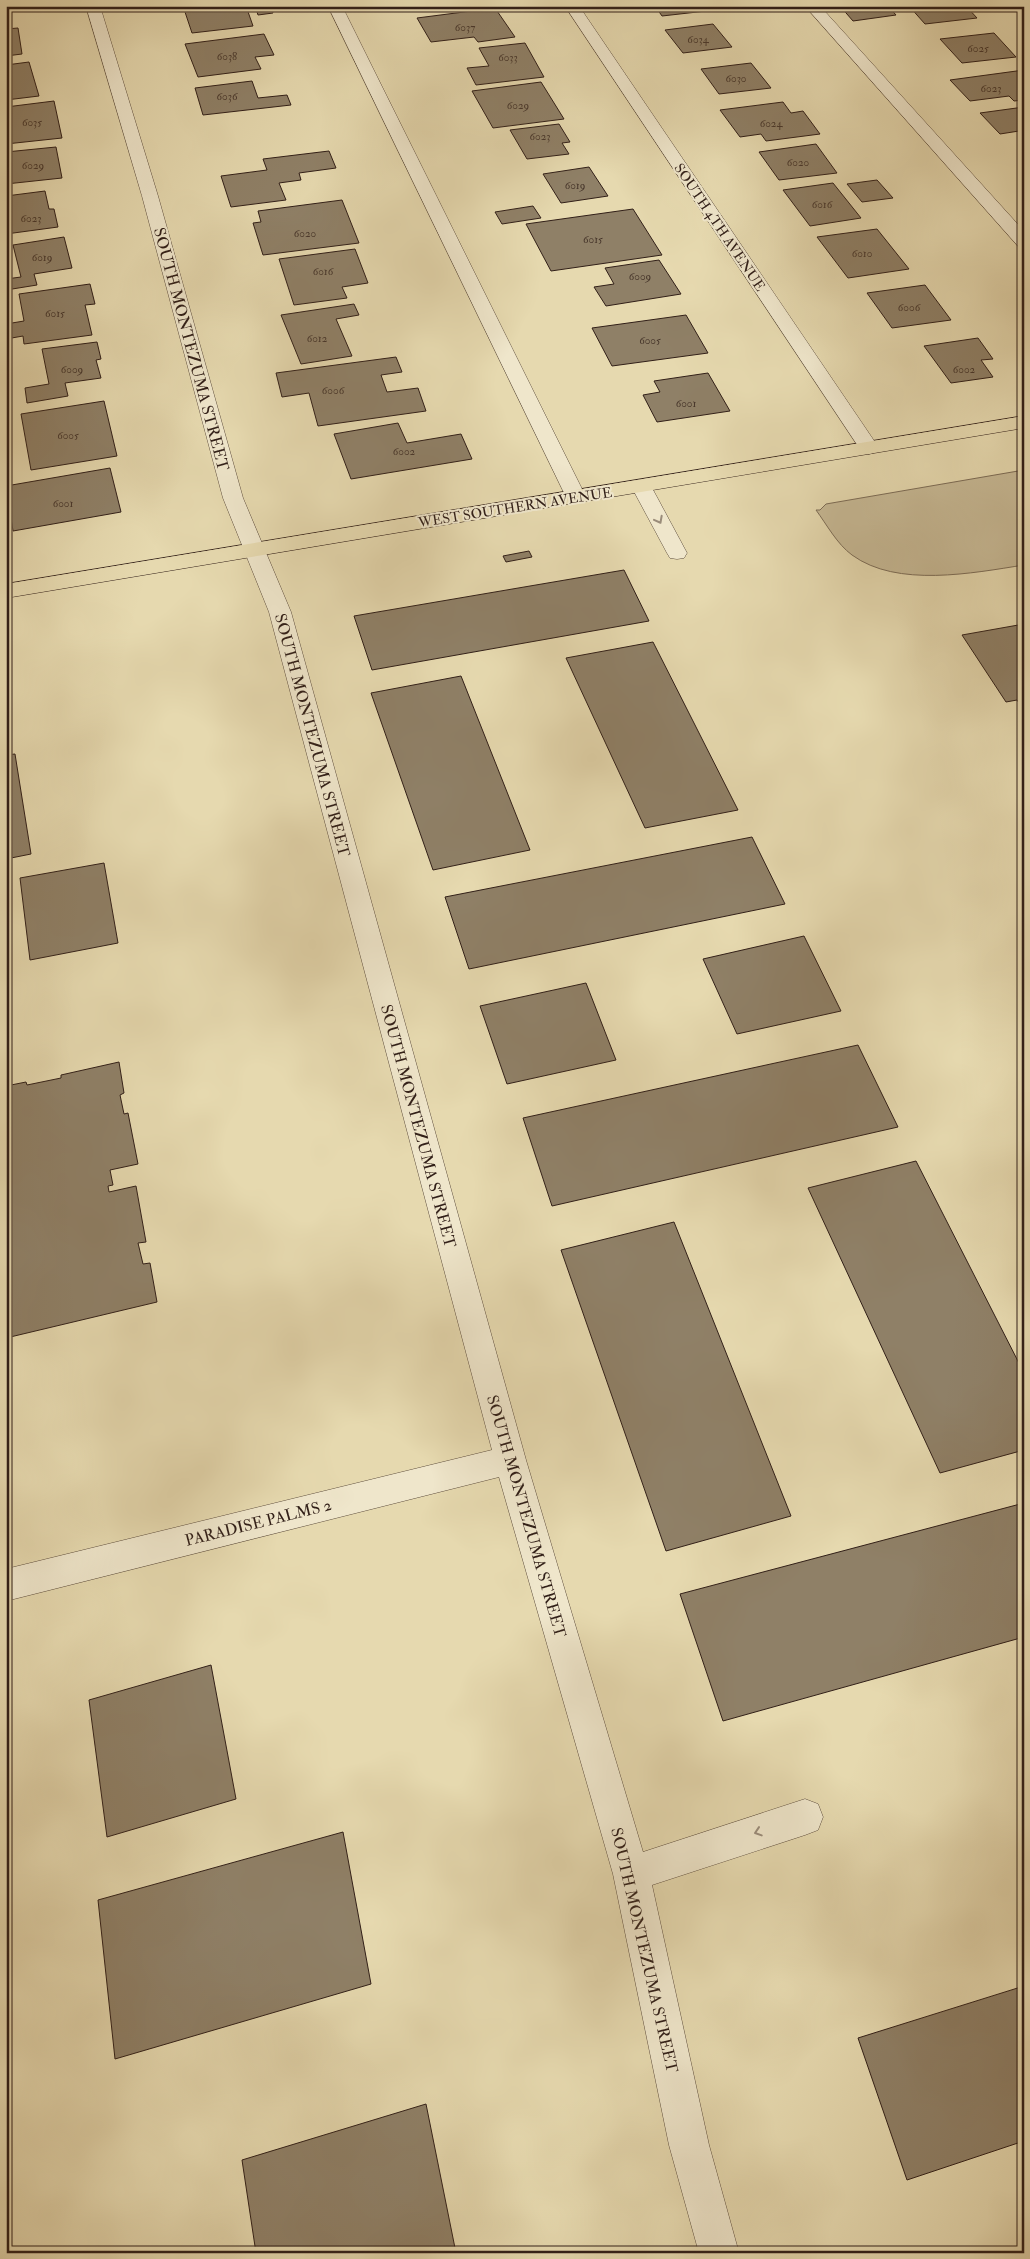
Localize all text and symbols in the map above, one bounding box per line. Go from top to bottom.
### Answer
house number: 6037 [455,21,475,34]
house number: 6034 [687,33,710,46]
house number: 6025 [967,42,989,55]
house number: 6038 [217,50,237,63]
house number: 6033 [498,51,518,64]
house number: 6030 [725,72,747,85]
house number: 6023 [981,82,1001,95]
house number: 6036 [217,90,239,103]
house number: 6029 [507,99,529,112]
house number: 6035 [22,116,42,129]
house number: 6024 [760,117,783,130]
house number: 6023 [530,130,550,143]
house number: 6020 [787,156,810,169]
house number: 6029 [22,159,44,172]
street label: SOUTH 4TH AVENUE [671,160,769,294]
house number: 6019 [565,179,585,192]
house number: 6016 [812,198,834,211]
house number: 6023 [21,212,41,225]
street label: SOUTH MONTEZUMA STREET [149,225,233,473]
house number: 6020 [294,227,317,240]
house number: 6015 [583,233,603,246]
house number: 6010 [852,247,873,260]
house number: 6019 [32,251,52,264]
house number: 6016 [313,265,335,278]
house number: 6009 [629,270,651,283]
house number: 6006 [898,301,922,314]
house number: 6015 [45,307,65,320]
house number: 6012 [307,332,328,345]
house number: 6005 [639,334,661,347]
house number: 6009 [61,363,83,376]
house number: 6002 [953,363,976,376]
house number: 6006 [322,384,346,397]
house number: 6001 [676,397,696,410]
house number: 6005 [57,429,79,442]
house number: 6002 [393,445,416,458]
street label: WEST SOUTHERN AVENUE [416,484,613,531]
house number: 6001 [53,497,73,510]
one-way arrow [653,514,663,523]
street label: SOUTH MONTEZUMA STREET [270,611,354,859]
street label: SOUTH MONTEZUMA STREET [376,1002,460,1250]
street label: SOUTH MONTEZUMA STREET [482,1393,570,1640]
street label: PARADISE PALMS 2 [183,1495,334,1551]
street label: SOUTH MONTEZUMA STREET [606,1826,682,2075]
one-way arrow [755,1827,763,1837]

